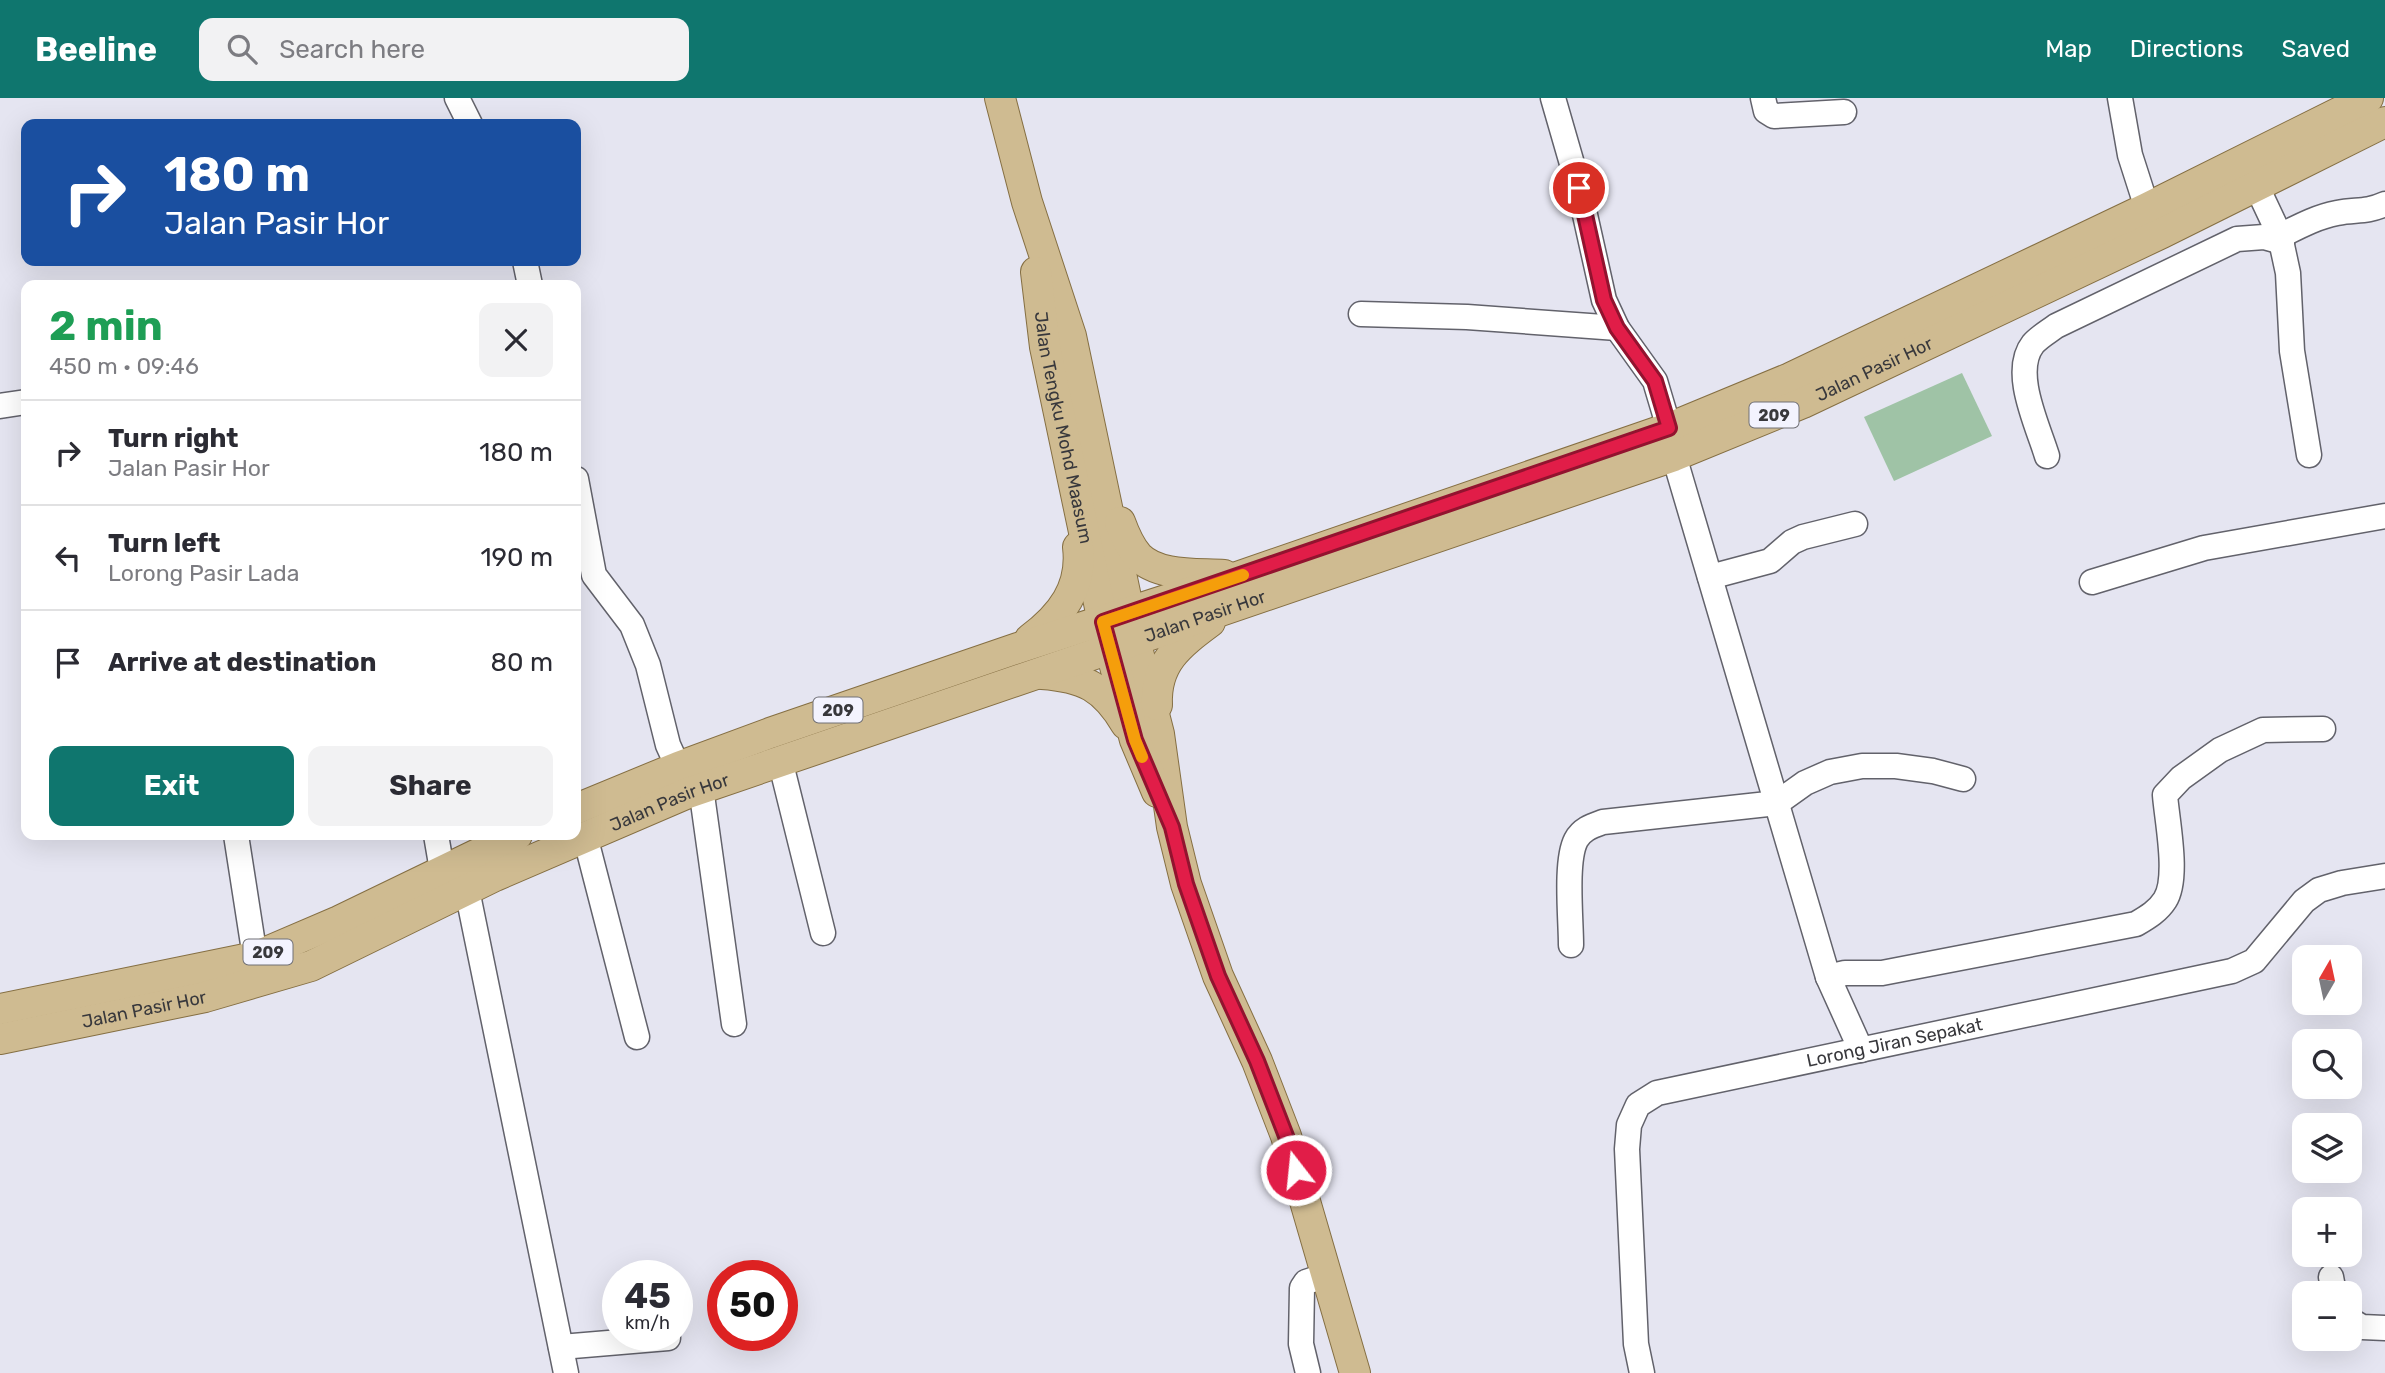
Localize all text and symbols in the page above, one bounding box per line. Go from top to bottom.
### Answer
search box [199,18,689,81]
text: Beeline [35,30,157,69]
icon: search [223,30,261,68]
text: Search here [279,34,425,65]
text: Map [2045,35,2092,63]
text: Directions [2130,35,2243,63]
text: Saved [2281,35,2350,63]
text: 180 m [164,145,310,203]
icon: right [49,147,140,238]
pin [1549,158,1609,218]
icon: arrive [1560,169,1598,207]
text: Jalan Pasir Hor [164,204,389,242]
text: 2 min [49,301,163,351]
button: close [479,303,553,377]
street label: Jalan Tengku Mohd Maasum [1030,310,1097,546]
street label: Jalan Pasir Hor [1812,332,1936,406]
text: 450 m · 09:46 [49,352,199,380]
road number: 209 [1750,402,1798,428]
text: Turn right [108,423,238,454]
icon: right [49,434,87,472]
text: 180 m [479,437,553,468]
text: Jalan Pasir Hor [108,454,270,482]
text: Turn left [108,528,220,559]
icon: left [49,539,87,577]
text: 190 m [480,542,553,573]
text: Lorong Pasir Lada [108,559,299,587]
street label: Jalan Pasir Hor [1142,585,1269,647]
icon: arrive [49,644,87,682]
text: Arrive at destination [108,647,376,678]
text: 80 m [490,647,553,678]
road number: 209 [814,698,862,722]
button: Exit [49,746,294,826]
button: Share [308,746,553,826]
street label: Jalan Pasir Hor [607,769,732,836]
road number: 209 [244,940,292,964]
north arrow [2292,945,2362,1015]
map controls [2292,945,2362,1351]
street label: Jalan Pasir Hor [80,986,208,1033]
street label: Lorong Jiran Sepakat [1804,1013,1984,1072]
button: search [2292,1029,2362,1099]
button: layers [2292,1113,2362,1183]
position arrow [1259,1133,1333,1207]
button: + [2292,1197,2362,1267]
speed limit sign: 50 [707,1260,798,1351]
text: 45 [624,1275,671,1317]
button: − [2292,1281,2362,1351]
text: km/h [625,1312,670,1334]

